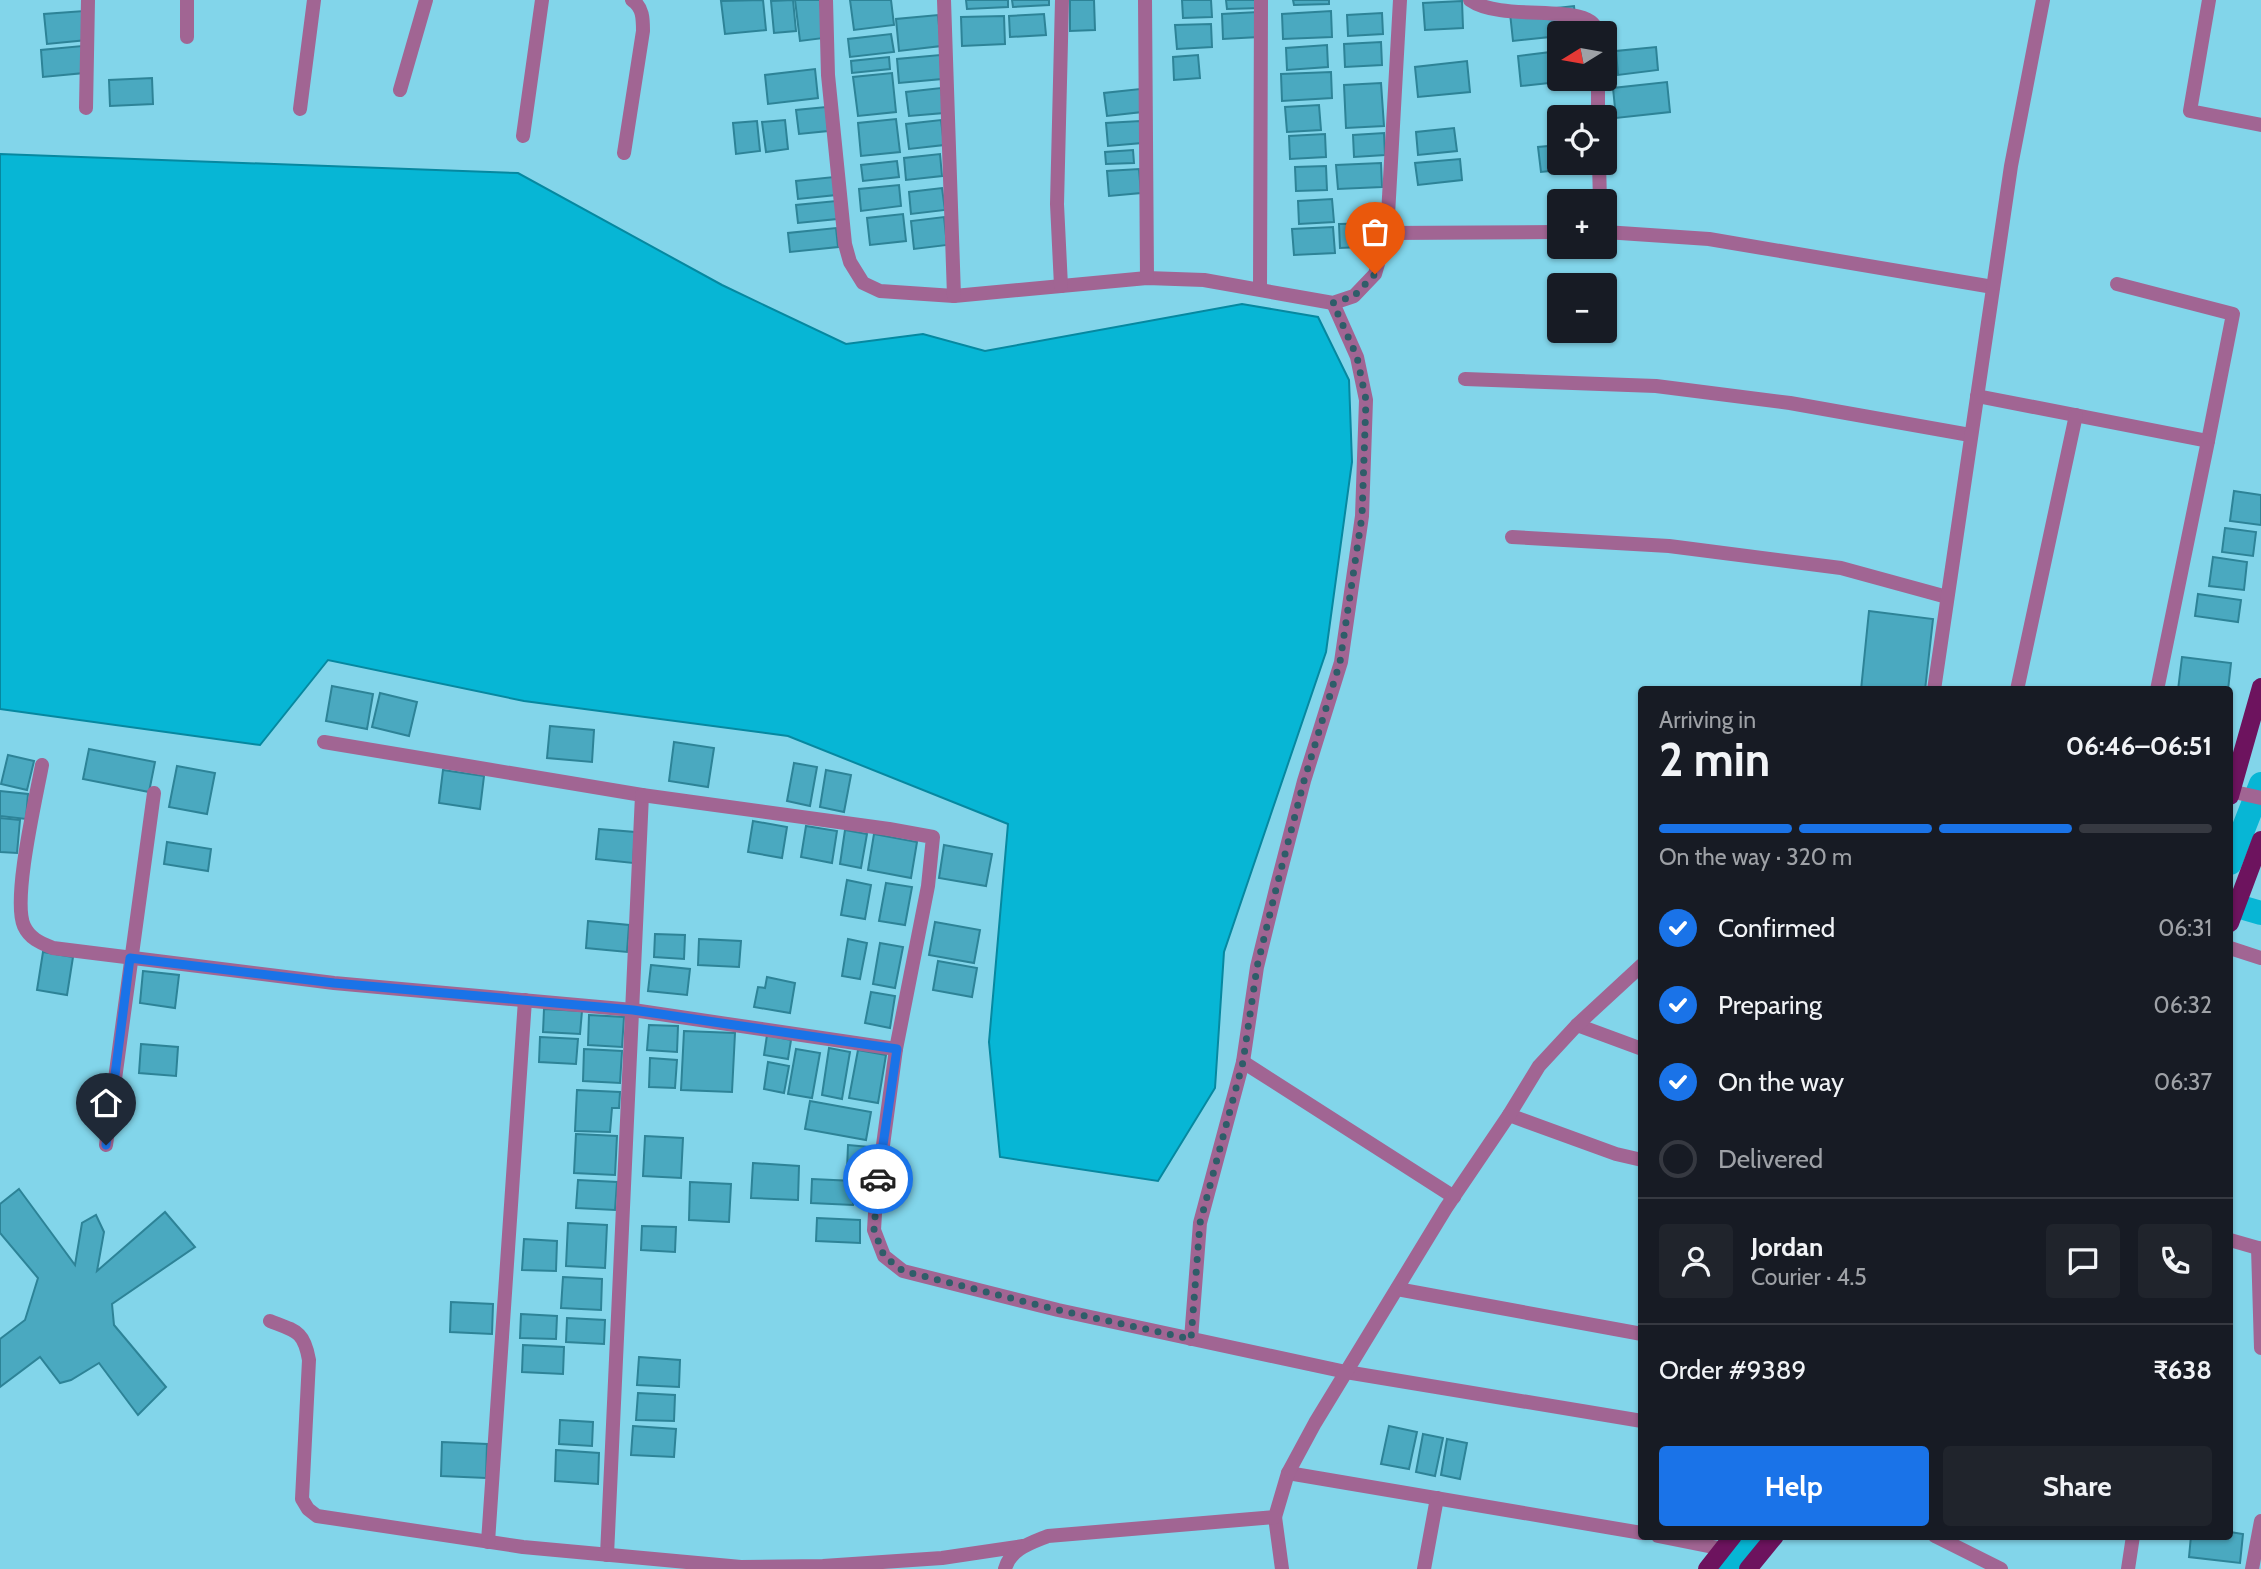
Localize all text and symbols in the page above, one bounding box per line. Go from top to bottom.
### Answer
north arrow [1547,21,1617,91]
map controls [1547,21,1617,343]
button: locate [1547,105,1617,175]
button: + [1547,189,1617,259]
pin [1345,202,1405,274]
icon: bag [1356,213,1394,251]
button: − [1547,273,1617,343]
text: Arriving in [1659,706,1756,734]
text: 06:46–06:51 [2066,730,2212,762]
text: 2 min [1659,732,1770,788]
text: On the way · 320 m [1659,843,1852,871]
icon: check [1659,909,1697,947]
text: Confirmed [1718,912,1835,944]
text: 06:31 [2158,914,2212,942]
icon: check [1659,986,1697,1024]
text: Preparing [1718,989,1822,1021]
text: 06:32 [2154,991,2212,1019]
icon: check [1659,1063,1697,1101]
text: On the way [1718,1066,1844,1098]
text: 06:37 [2154,1068,2212,1096]
pin [76,1073,136,1145]
icon: home [87,1084,125,1122]
text: Delivered [1718,1143,1823,1175]
courier [843,1144,913,1214]
icon: car [859,1160,897,1198]
button: person [1659,1224,1733,1298]
button: chat [2046,1224,2120,1298]
button: phone [2138,1224,2212,1298]
text: Jordan [1751,1231,1823,1263]
text: Courier · 4.5 [1751,1263,1867,1291]
text: Order #9389 [1659,1354,1806,1386]
text: ₹638 [2153,1354,2212,1386]
button: Help [1659,1446,1929,1526]
button: Share [1943,1446,2212,1526]

